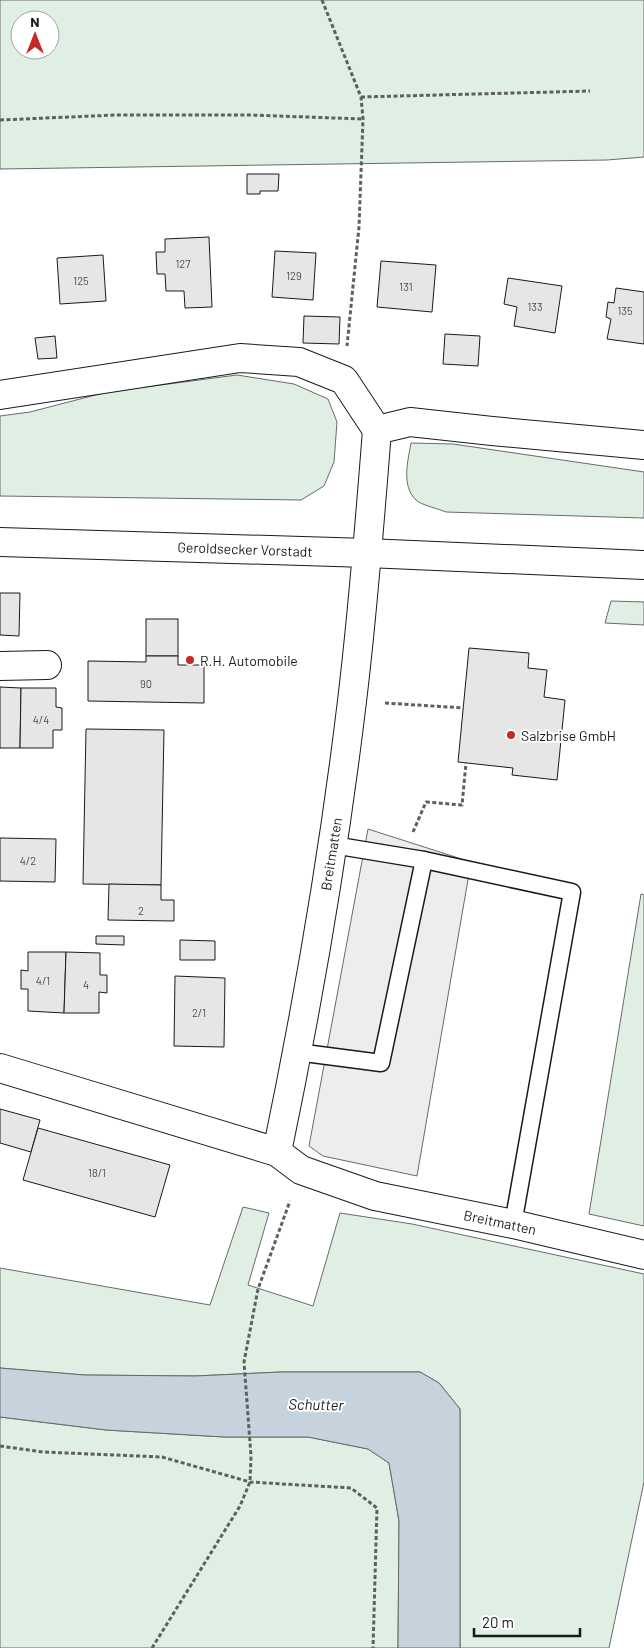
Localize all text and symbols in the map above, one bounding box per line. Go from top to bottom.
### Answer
north arrow [10,10,60,60]
text: N [30,13,40,30]
house number: 127 [176,257,190,270]
house number: 129 [286,269,302,282]
house number: 125 [73,274,89,287]
house number: 131 [399,280,413,293]
house number: 133 [527,300,543,313]
house number: 135 [617,304,633,317]
street label: Geroldsecker Vorstadt [177,538,313,560]
place label: R.H. Automobile [200,652,298,669]
marker: R.H. Automobile [184,654,196,666]
house number: 90 [140,677,152,690]
house number: 4/4 [33,713,49,726]
place label: Salzbrise GmbH [521,727,616,744]
marker: Salzbrise GmbH [505,729,517,741]
street label: Breitmatten [317,816,345,892]
house number: 4/2 [20,854,36,867]
house number: 2 [138,904,144,917]
house number: 4/1 [36,974,50,987]
house number: 4 [83,978,89,991]
house number: 2/1 [192,1006,206,1019]
house number: 18/1 [88,1166,106,1179]
street label: Breitmatten [462,1206,538,1238]
water label: Schutter [288,1395,344,1413]
scale bar [474,1606,580,1638]
text: 20 m [482,1613,514,1631]

